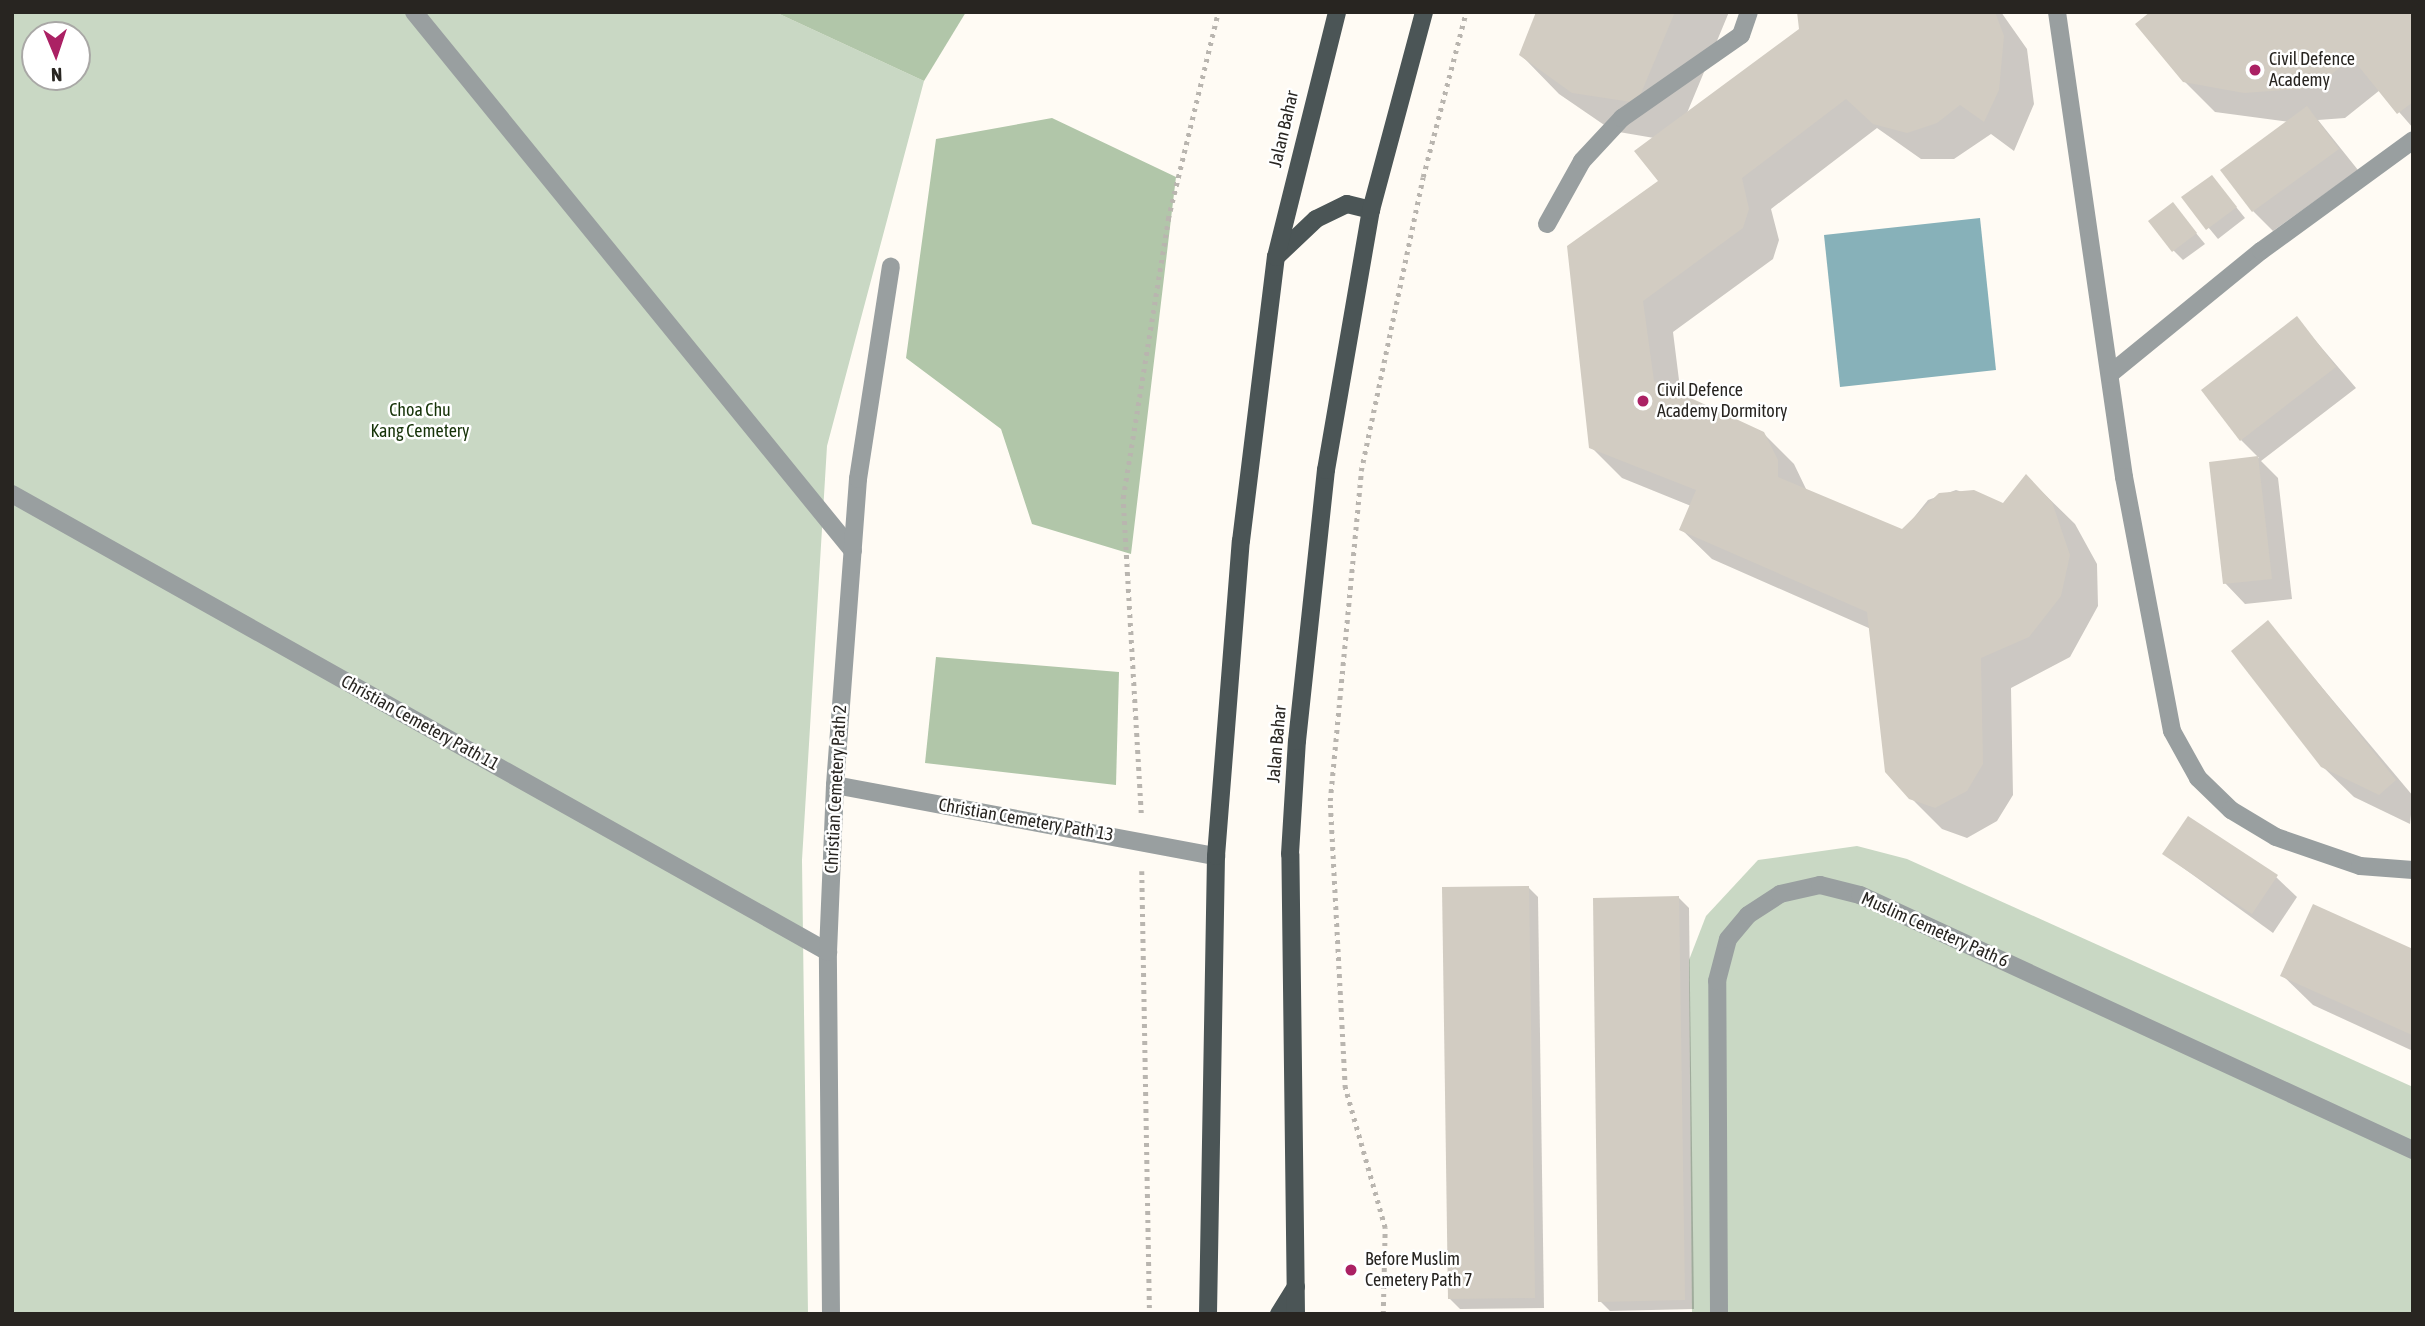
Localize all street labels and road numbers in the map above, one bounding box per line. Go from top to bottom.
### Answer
street label: Jalan Bahar [1265,89,1303,169]
street label: Christian Cemetery Path 11 [337,671,503,775]
street label: Christian Cemetery Path 2 [821,704,851,874]
street label: Jalan Bahar [1263,704,1291,784]
street label: Christian Cemetery Path 13 [937,794,1115,846]
street label: Muslim Cemetery Path 6 [1858,888,2012,972]

